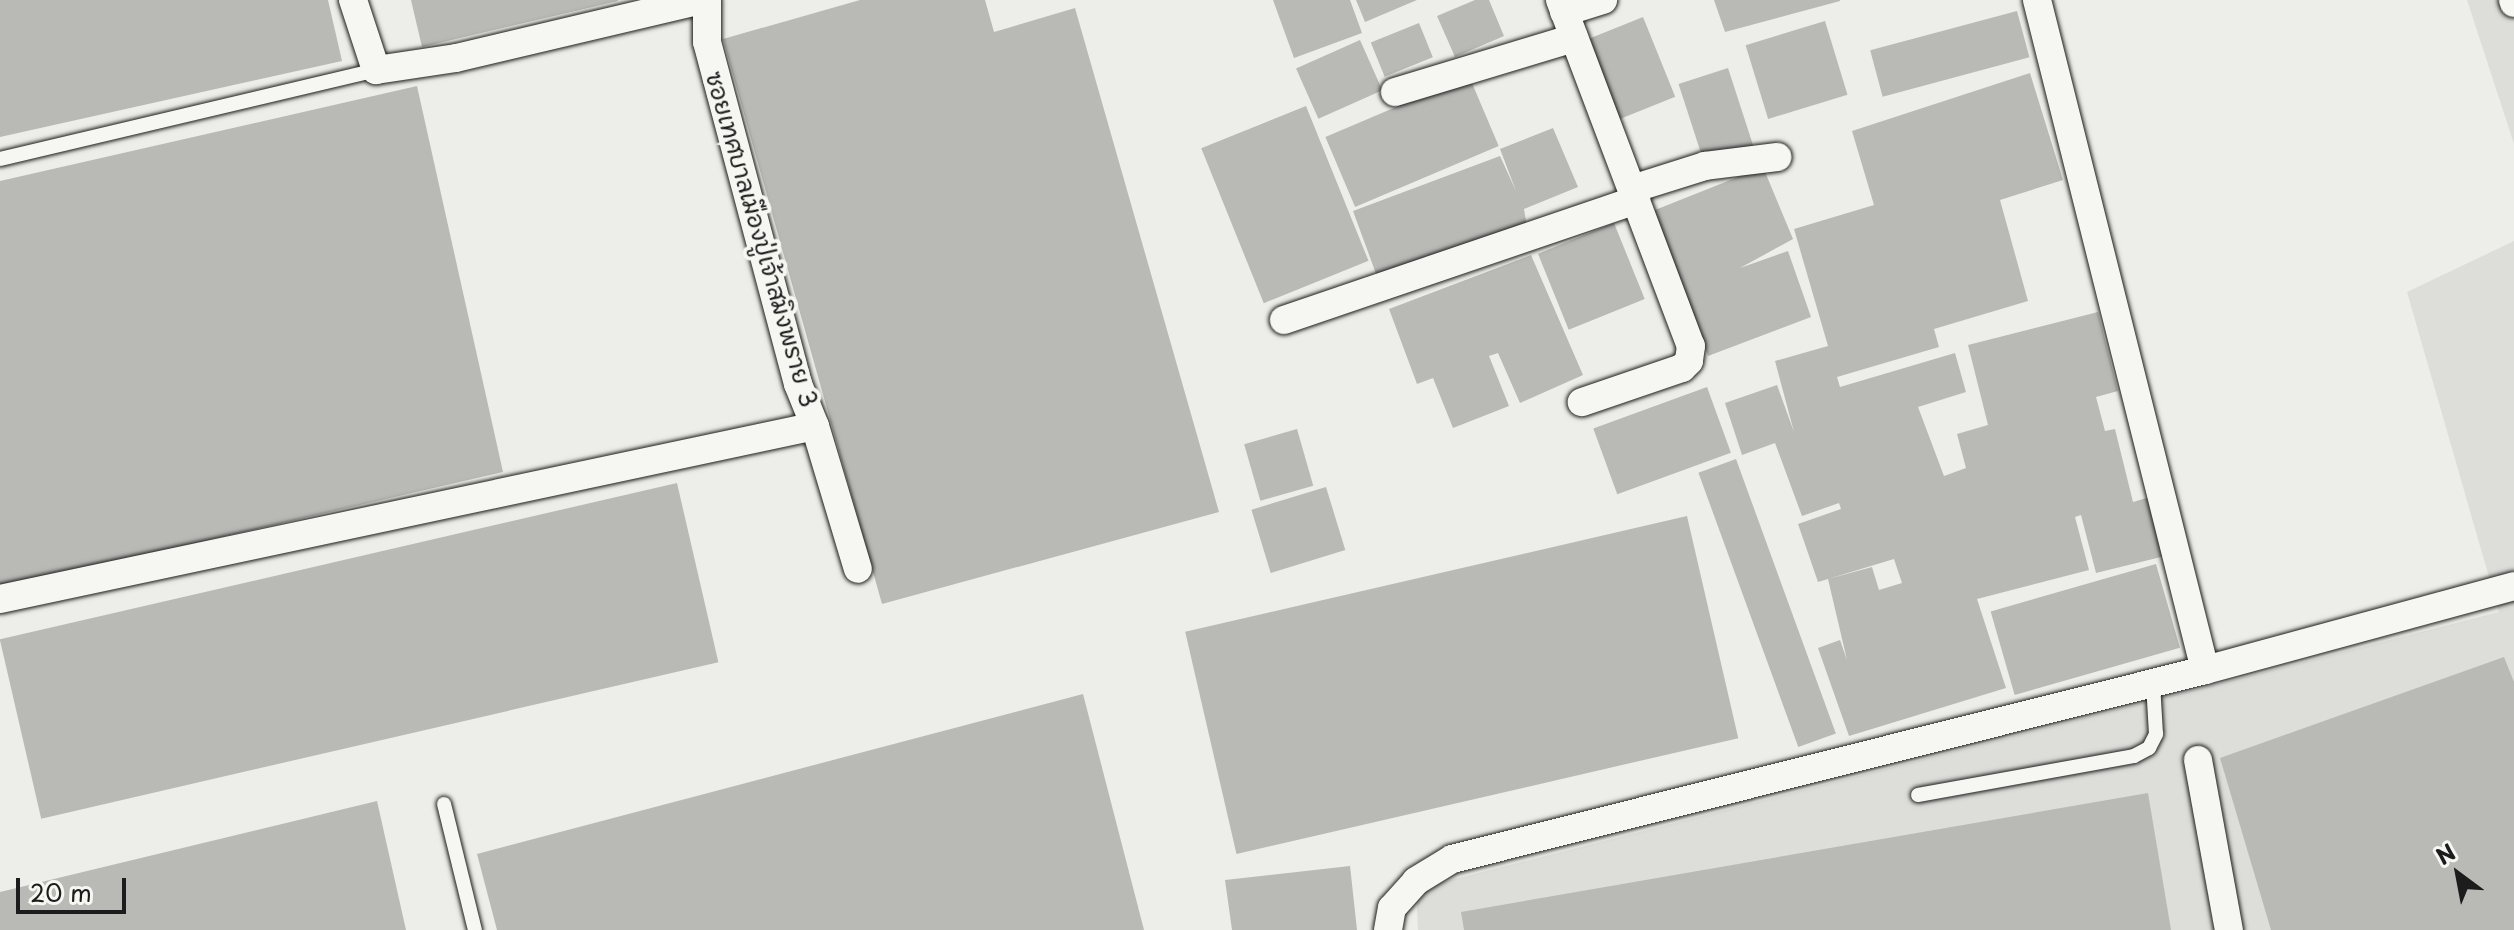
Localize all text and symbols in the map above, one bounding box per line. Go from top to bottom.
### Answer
street label: ซอยเทศบาลเมืองปู่เจ้าสมิงพราย 3 [700,68,824,410]
north arrow [2418,834,2498,914]
text: N [2429,835,2461,872]
scale bar [20,862,130,912]
text: 20 m [30,874,92,910]

